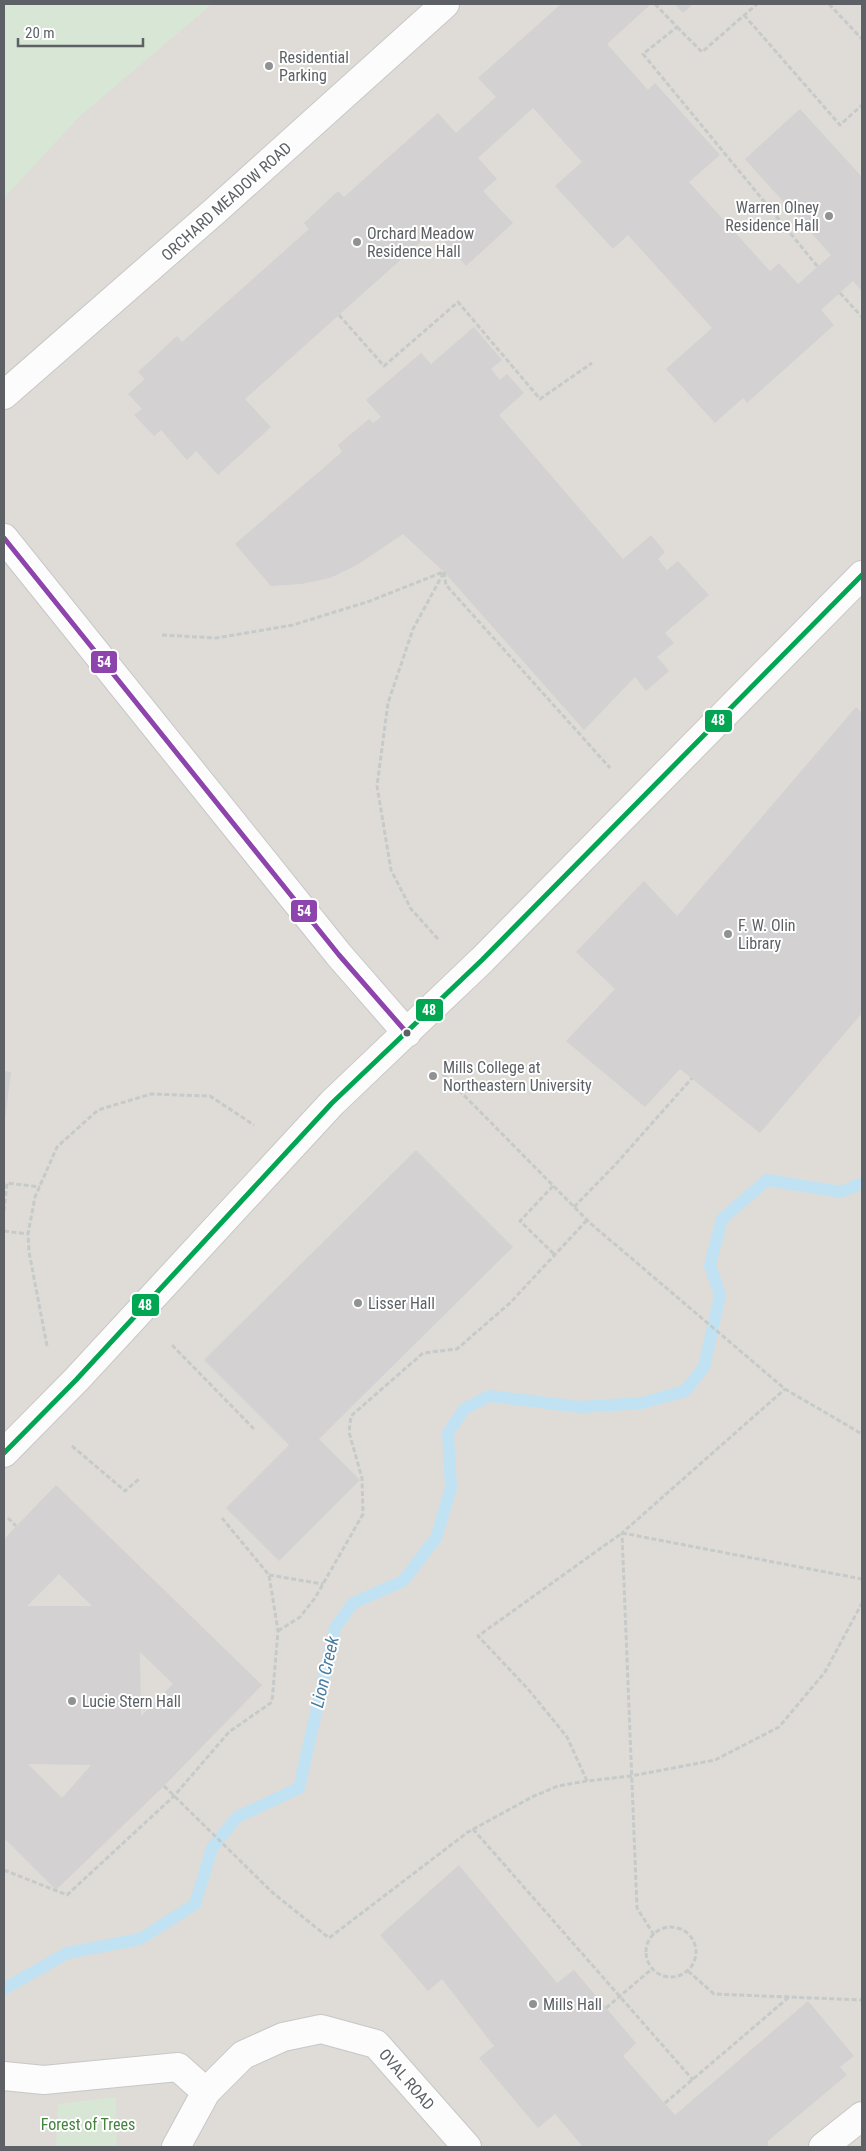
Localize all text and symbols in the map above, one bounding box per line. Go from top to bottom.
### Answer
scale bar [18,15,142,47]
text: 20 m [25,24,55,42]
place label: Residential Parking [279,48,349,85]
marker: Residential Parking [263,60,275,72]
street label: ORCHARD MEADOW ROAD [158,138,295,265]
place label: Warren Olney Residence Hall [725,198,819,235]
marker: Warren Olney Residence Hall [823,210,835,222]
place label: Orchard Meadow Residence Hall [367,224,474,261]
marker: Orchard Meadow Residence Hall [351,236,363,248]
line badge: 54 [90,650,118,674]
text: 54 [97,654,111,670]
line badge: 48 [704,709,733,733]
text: 48 [711,712,725,728]
line badge: 54 [290,899,318,923]
text: 54 [297,903,311,919]
place label: F. W. Olin Library [738,916,796,953]
marker: F. W. Olin Library [722,928,734,940]
line badge: 48 [415,998,444,1022]
text: 48 [422,1002,436,1018]
unlabelled marker [402,1028,412,1038]
place label: Mills College at Northeastern University [443,1058,592,1095]
marker: Mills College at Northeastern University [427,1070,439,1082]
line badge: 48 [131,1293,160,1317]
place label: Lisser Hall [368,1294,435,1313]
text: 48 [138,1297,152,1313]
marker: Lisser Hall [352,1297,364,1309]
water label: Lion Creek [306,1633,343,1710]
place label: Lucie Stern Hall [82,1692,181,1711]
marker: Lucie Stern Hall [66,1695,78,1707]
place label: Mills Hall [543,1995,602,2014]
marker: Mills Hall [527,1998,539,2010]
street label: OVAL ROAD [375,2045,438,2114]
park label: Forest of Trees [41,2115,135,2134]

